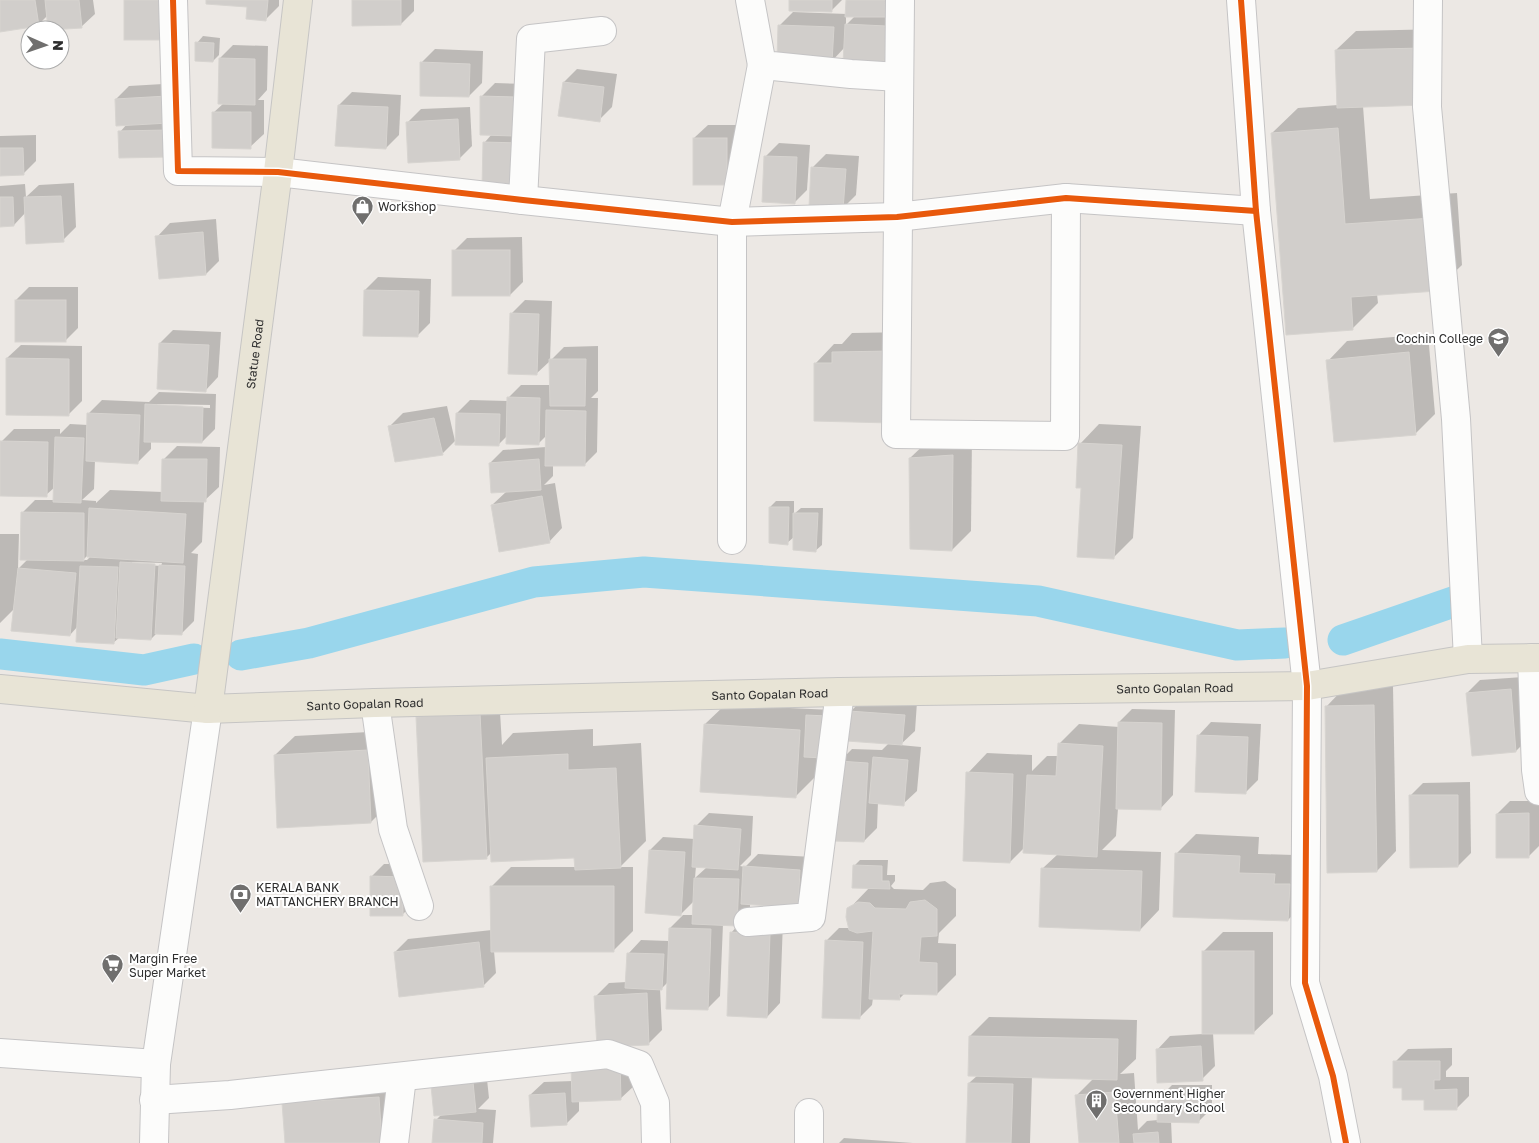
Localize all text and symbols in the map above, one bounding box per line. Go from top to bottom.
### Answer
north arrow [20,20,70,70]
text: N [50,40,67,51]
shop icon: Workshop [350,194,374,225]
place label: Workshop [378,199,436,214]
street label: Statue Road [242,318,266,390]
school or university icon: Cochin College [1487,326,1511,357]
place label: Cochin College [1396,331,1483,346]
street label: Santo Gopalan Road [1116,679,1233,696]
street label: Santo Gopalan Road [711,685,829,703]
street label: Santo Gopalan Road [306,694,424,713]
place label: KERALA BANK MATTANCHERY BRANCH [256,880,399,909]
bank icon: KERALA BANK MATTANCHERY BRANCH [228,882,252,913]
place label: Margin Free Super Market [129,951,206,980]
supermarket icon: Margin Free Super Market [101,953,125,984]
place label: Government Higher Secoundary School [1113,1086,1226,1115]
building icon: Government Higher Secoundary School [1085,1088,1109,1119]

